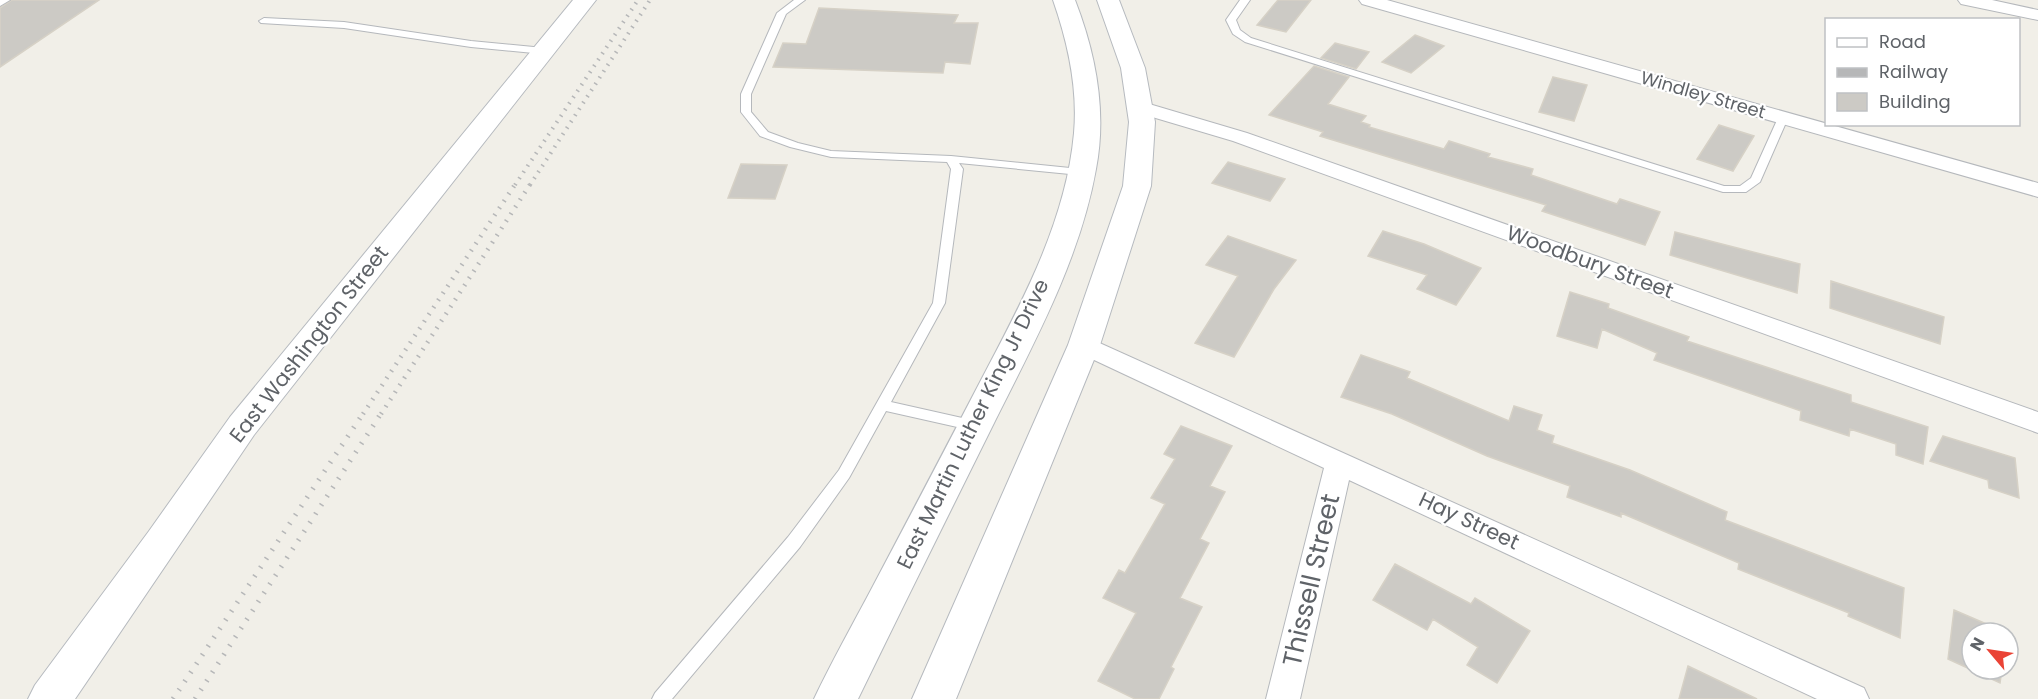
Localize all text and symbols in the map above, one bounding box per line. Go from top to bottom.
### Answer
legend [1825,18,2020,126]
text: Road [1879,29,1926,54]
text: Railway [1879,59,1948,84]
street label: Windley Street [1638,65,1769,124]
text: Building [1879,89,1951,114]
street label: Woodbury Street [1503,218,1678,305]
street label: East Washington Street [222,239,395,448]
street label: East Martin Luther King Jr Drive [890,274,1056,574]
street label: Hay Street [1414,485,1524,556]
street label: Thissell Street [1274,490,1348,670]
north arrow [1960,621,2020,681]
text: N [1964,633,1990,655]

